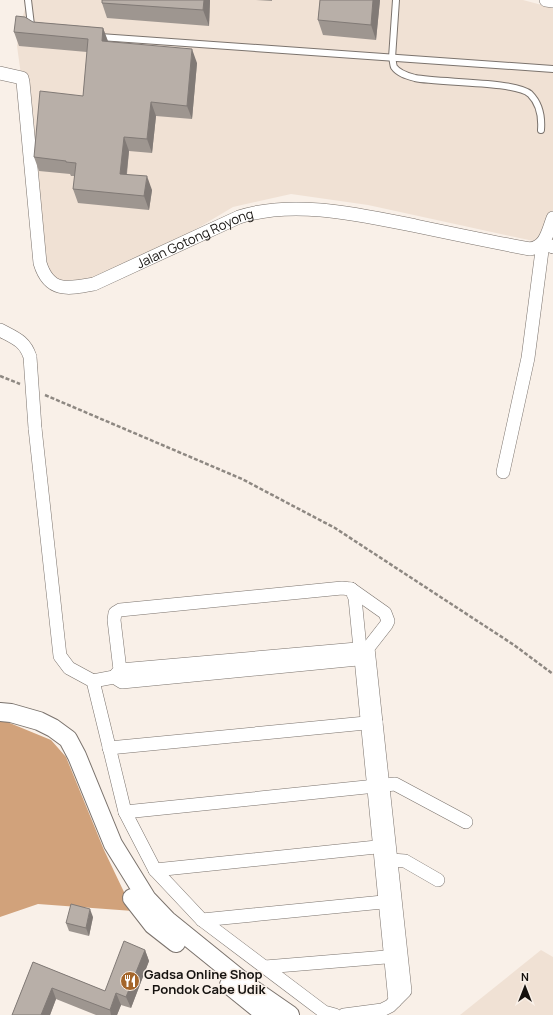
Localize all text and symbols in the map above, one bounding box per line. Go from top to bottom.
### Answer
street label: Jalan Gotong Royong [133,204,255,272]
place label: Gadsa Online Shop - Pondok Cabe Udik [144,965,267,998]
north arrow [505,967,545,1007]
text: N [521,969,529,984]
restaurant icon: Gadsa Online Shop - Pondok Cabe Udik [119,970,141,992]

